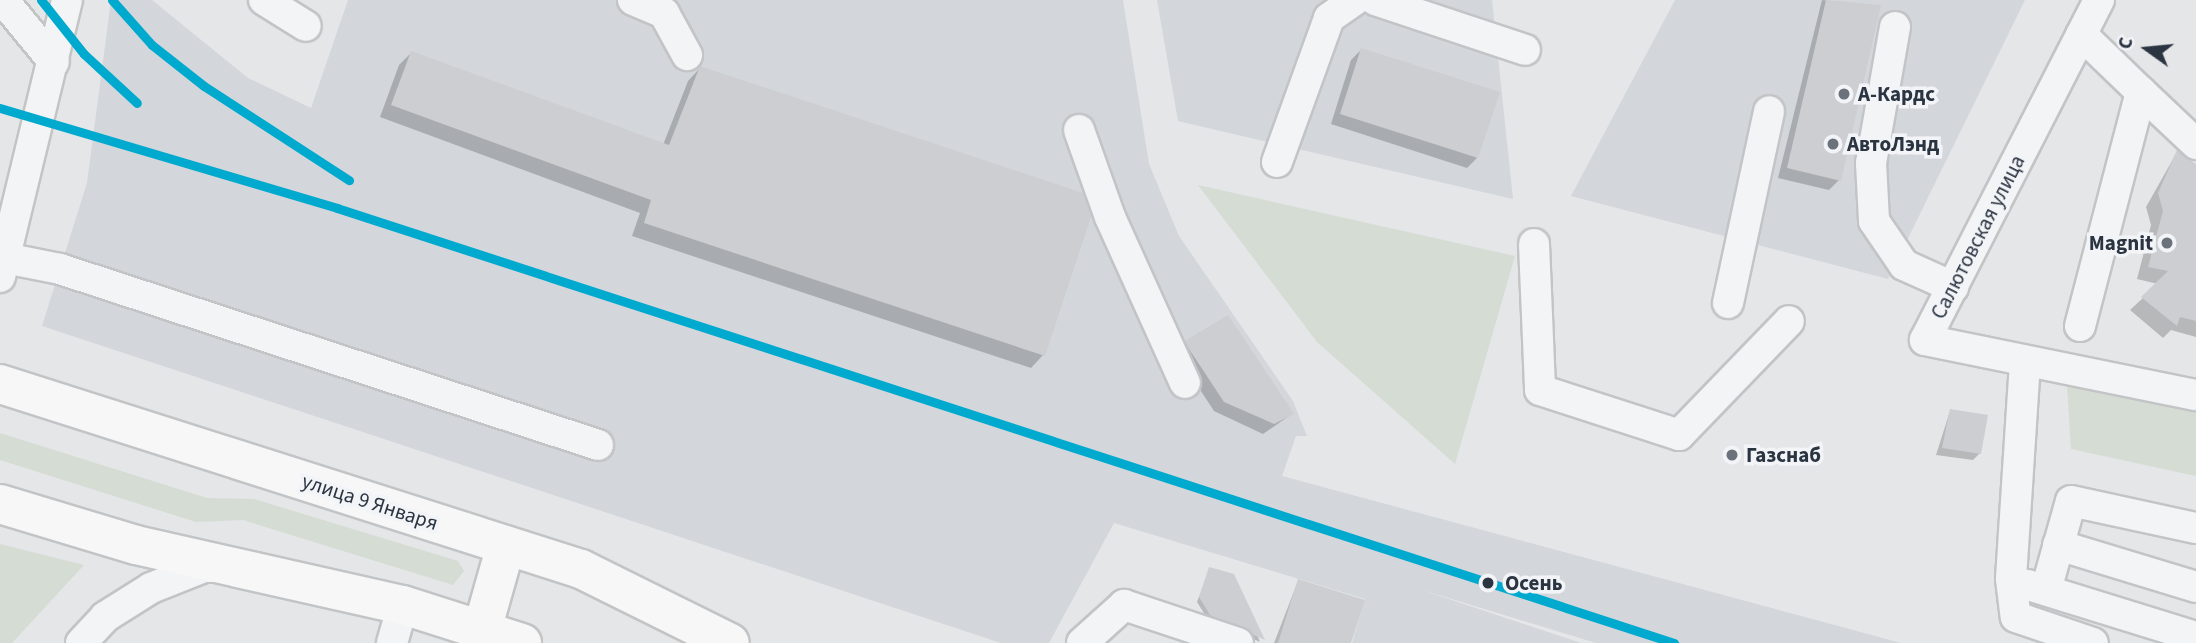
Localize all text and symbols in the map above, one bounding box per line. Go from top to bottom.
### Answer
north arrow [2112,14,2182,84]
text: С [2112,35,2141,52]
place label: А-Кардс [1858,81,1935,107]
marker: А-Кардс [1836,86,1852,102]
place label: АвтоЛэнд [1847,131,1939,157]
marker: АвтоЛэнд [1825,136,1841,152]
street label: Салютовская улица [1926,151,2030,323]
place label: Magnit [2089,230,2153,256]
marker: Magnit [2159,235,2175,251]
place label: Газснаб [1746,442,1821,468]
marker: Газснаб [1724,447,1740,463]
street label: улица 9 Января [299,468,441,536]
place label: Осень [1505,570,1563,596]
marker: Осень [1477,572,1499,594]

